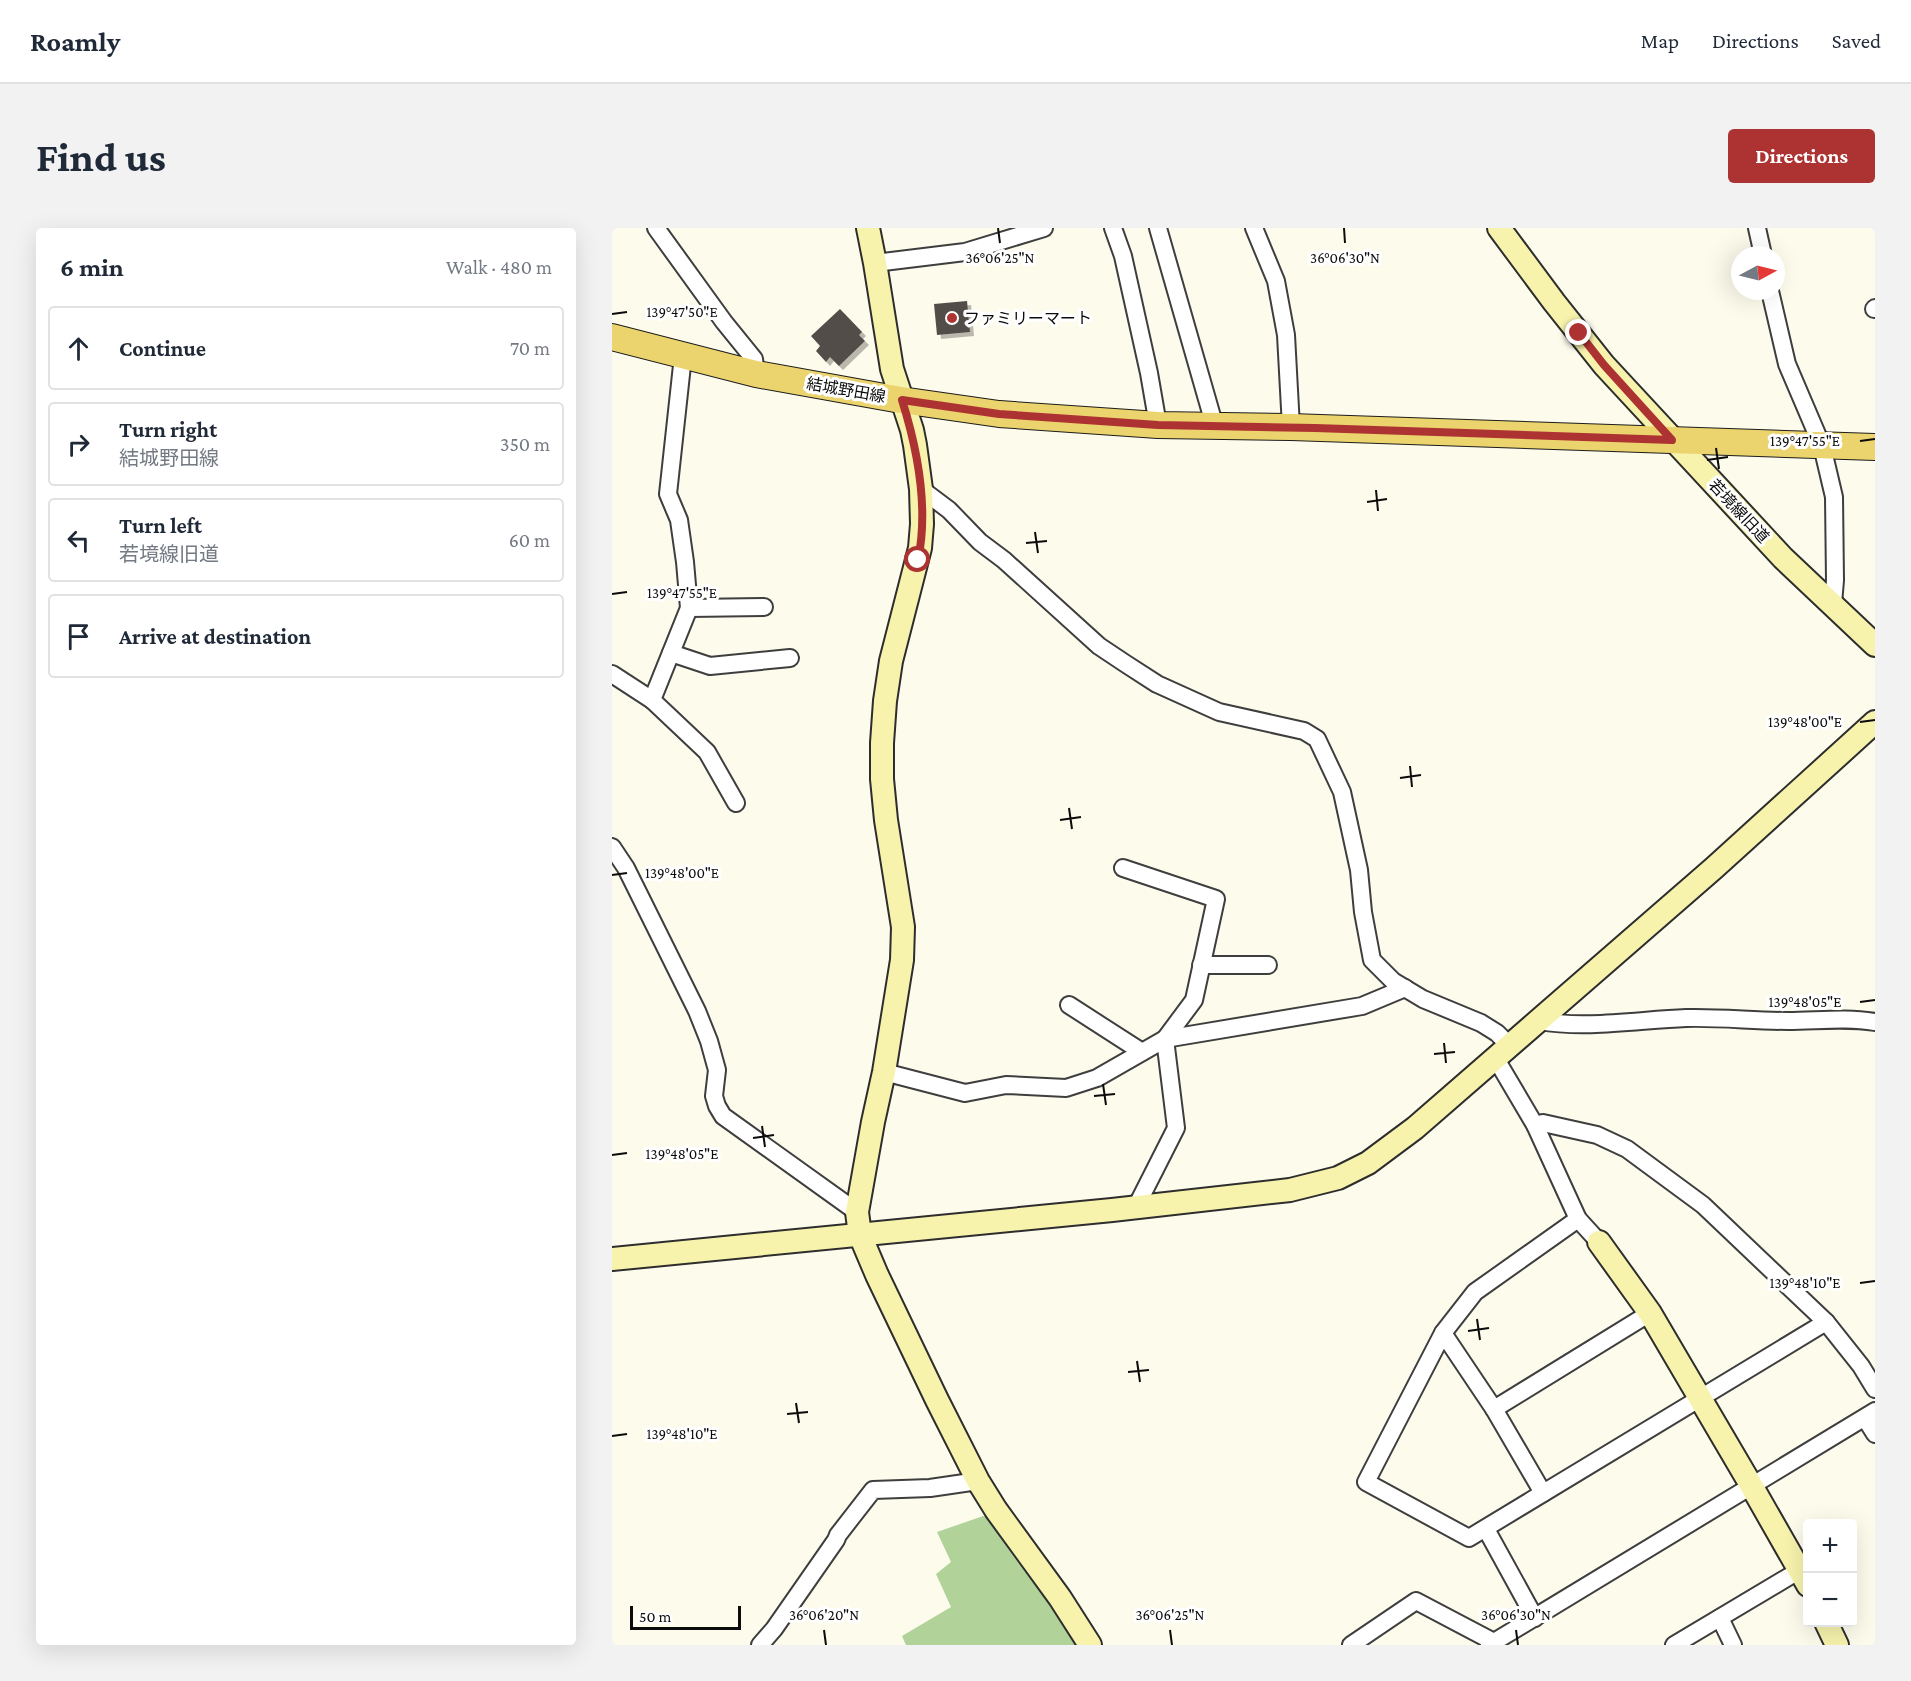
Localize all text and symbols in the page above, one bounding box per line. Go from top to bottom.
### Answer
text: Roamly [30,26,120,57]
text: Map [1641,29,1679,53]
text: Directions [1712,29,1799,53]
text: Saved [1832,29,1881,53]
button: Directions [1728,129,1875,183]
text: Find us [36,133,166,180]
north arrow [1731,246,1785,300]
text: 36°06'25"N [966,250,1035,266]
text: 36°06'30"N [1310,250,1380,266]
text: 6 min [60,253,124,282]
text: Walk · 480 m [446,256,552,278]
text: 139°47'50"E [646,304,718,320]
place label: ファミリーマート [964,310,1092,327]
marker: ファミリーマート [945,311,959,325]
route end [1565,319,1591,345]
icon: ahead [62,332,95,365]
text: Continue [119,336,206,361]
text: 70 m [510,337,550,359]
street label: 結城野田線 [805,375,887,405]
text: Turn right [119,417,217,442]
icon: right [62,428,95,461]
text: 350 m [500,433,550,455]
text: 139°47'55"E [1770,433,1840,449]
text: 結城野田線 [119,447,219,469]
street label: 若境線旧道 [1705,476,1773,546]
text: Turn left [119,513,202,538]
icon: left [62,524,95,557]
text: 60 m [509,529,550,551]
text: 若境線旧道 [119,543,219,565]
route start [904,546,930,572]
text: 139°47'55"E [647,585,717,601]
icon: arrive [62,620,95,653]
text: Arrive at destination [119,624,311,649]
text: 139°48'00"E [1768,714,1842,730]
text: 139°48'00"E [645,865,719,881]
text: 139°48'05"E [1769,994,1841,1010]
text: 139°48'05"E [646,1146,718,1162]
text: 139°48'10"E [1769,1275,1841,1291]
text: 139°48'10"E [646,1426,718,1442]
map controls [1803,1519,1857,1627]
button: + [1803,1519,1857,1573]
button: − [1803,1573,1857,1627]
scale bar [630,1603,741,1630]
text: 36°06'20"N [789,1607,859,1623]
text: 36°06'25"N [1136,1607,1205,1623]
text: 36°06'30"N [1481,1607,1551,1623]
text: 50 m [639,1608,671,1625]

